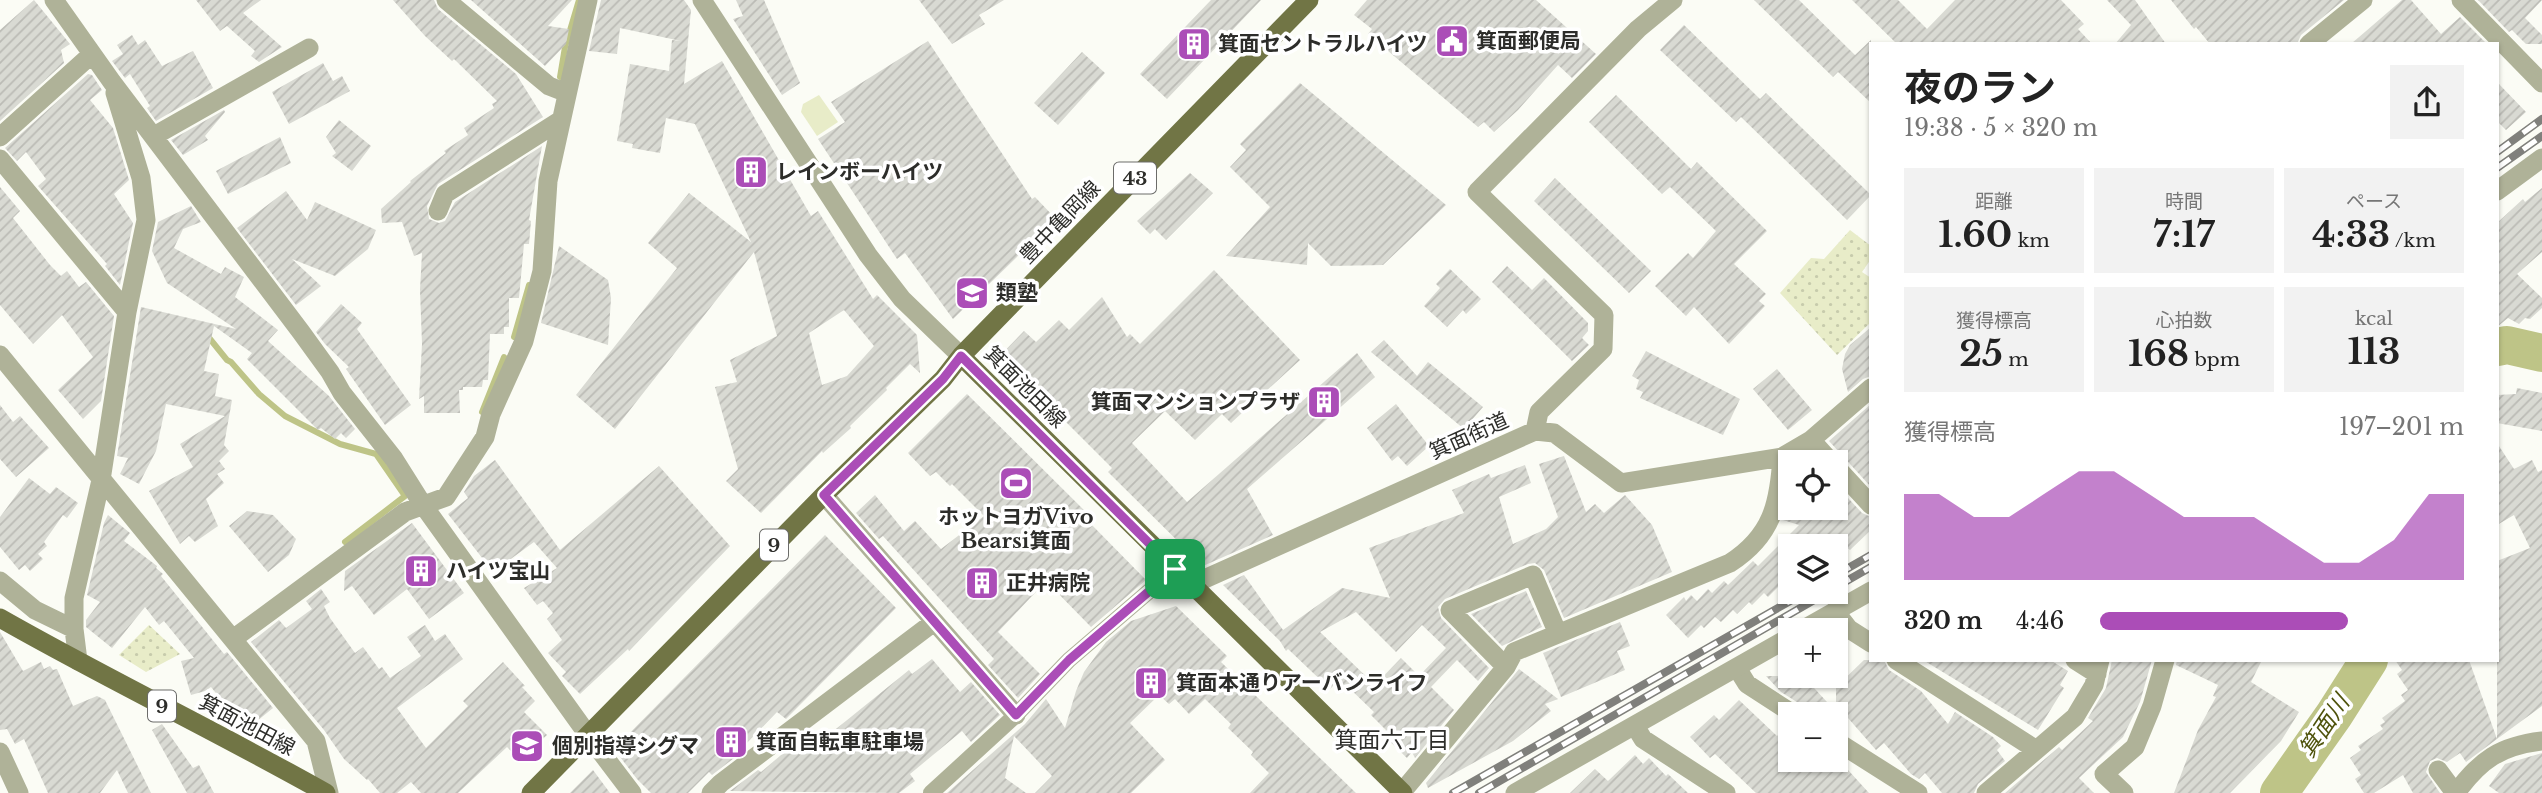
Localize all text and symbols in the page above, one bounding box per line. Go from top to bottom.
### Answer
public building icon: 箕面郵便局 [1433,22,1471,60]
building icon: 箕面セントラルハイツ [1175,25,1213,63]
place label: 箕面郵便局 [1476,28,1581,54]
place label: 箕面セントラルハイツ [1218,31,1428,57]
text: 夜のラン [1904,64,2056,111]
button: share [2390,65,2464,139]
text: 19:38 · 5 × 320 m [1904,114,2098,142]
building icon: レインボーハイツ [732,153,770,191]
place label: レインボーハイツ [776,159,943,185]
road number: 43 [1114,162,1156,194]
street label: 豊中亀岡線 [1014,175,1106,269]
text: 距離 [1975,190,2013,213]
text: 時間 [2165,190,2203,213]
text: ペース [2346,190,2402,213]
text: 1.60 [1938,213,2012,256]
text: 7:17 [2153,213,2215,256]
text: 4:33 [2312,213,2390,256]
text: km [2012,229,2050,252]
text: /km [2390,229,2436,252]
school or university icon: 類塾 [953,274,991,312]
place label: 類塾 [996,280,1038,306]
text: kcal [2355,307,2393,330]
text: 獲得標高 [1956,309,2032,332]
text: 心拍数 [2155,309,2213,332]
text: 113 [2348,330,2400,373]
text: 25 [1959,332,2003,375]
text: 168 [2128,332,2189,375]
street label: 箕面池田線 [979,341,1071,433]
text: m [2003,348,2029,371]
text: bpm [2189,348,2240,371]
building icon: 箕面マンションプラザ [1305,383,1343,421]
place label: 箕面マンションプラザ [1091,389,1300,415]
street label: 箕面街道 [1425,407,1513,465]
text: 197–201 m [2339,413,2464,441]
text: 獲得標高 [1904,418,1996,446]
map controls [1778,450,1848,772]
button: locate [1778,450,1848,520]
sports icon: ホットヨガVivo Bearsi箕面 [997,464,1035,502]
place label: ホットヨガVivo Bearsi箕面 [938,504,1094,554]
road number: 9 [760,530,788,560]
button: layers [1778,534,1848,604]
pin [1145,539,1205,599]
icon: arrive [1156,550,1194,588]
building icon: ハイツ宝山 [402,552,440,590]
place label: ハイツ宝山 [446,558,551,584]
building icon: 正井病院 [963,564,1001,602]
place label: 正井病院 [1006,570,1090,596]
text: 320 m [1904,607,1983,635]
text: 4:46 [2016,607,2064,635]
button: + [1778,618,1848,688]
building icon: 箕面本通りアーバンライフ [1132,664,1170,702]
place label: 箕面本通りアーバンライフ [1176,670,1428,696]
water label: 箕面川 [2293,687,2357,762]
street label: 箕面池田線 [195,689,299,761]
road number: 9 [148,691,176,722]
button: − [1778,702,1848,772]
building icon: 箕面自転車駐車場 [712,723,750,761]
district label: 箕面六丁目 [1335,726,1450,754]
school or university icon: 個別指導シグマ [508,727,546,765]
place label: 箕面自転車駐車場 [756,729,924,755]
place label: 個別指導シグマ [552,733,699,759]

